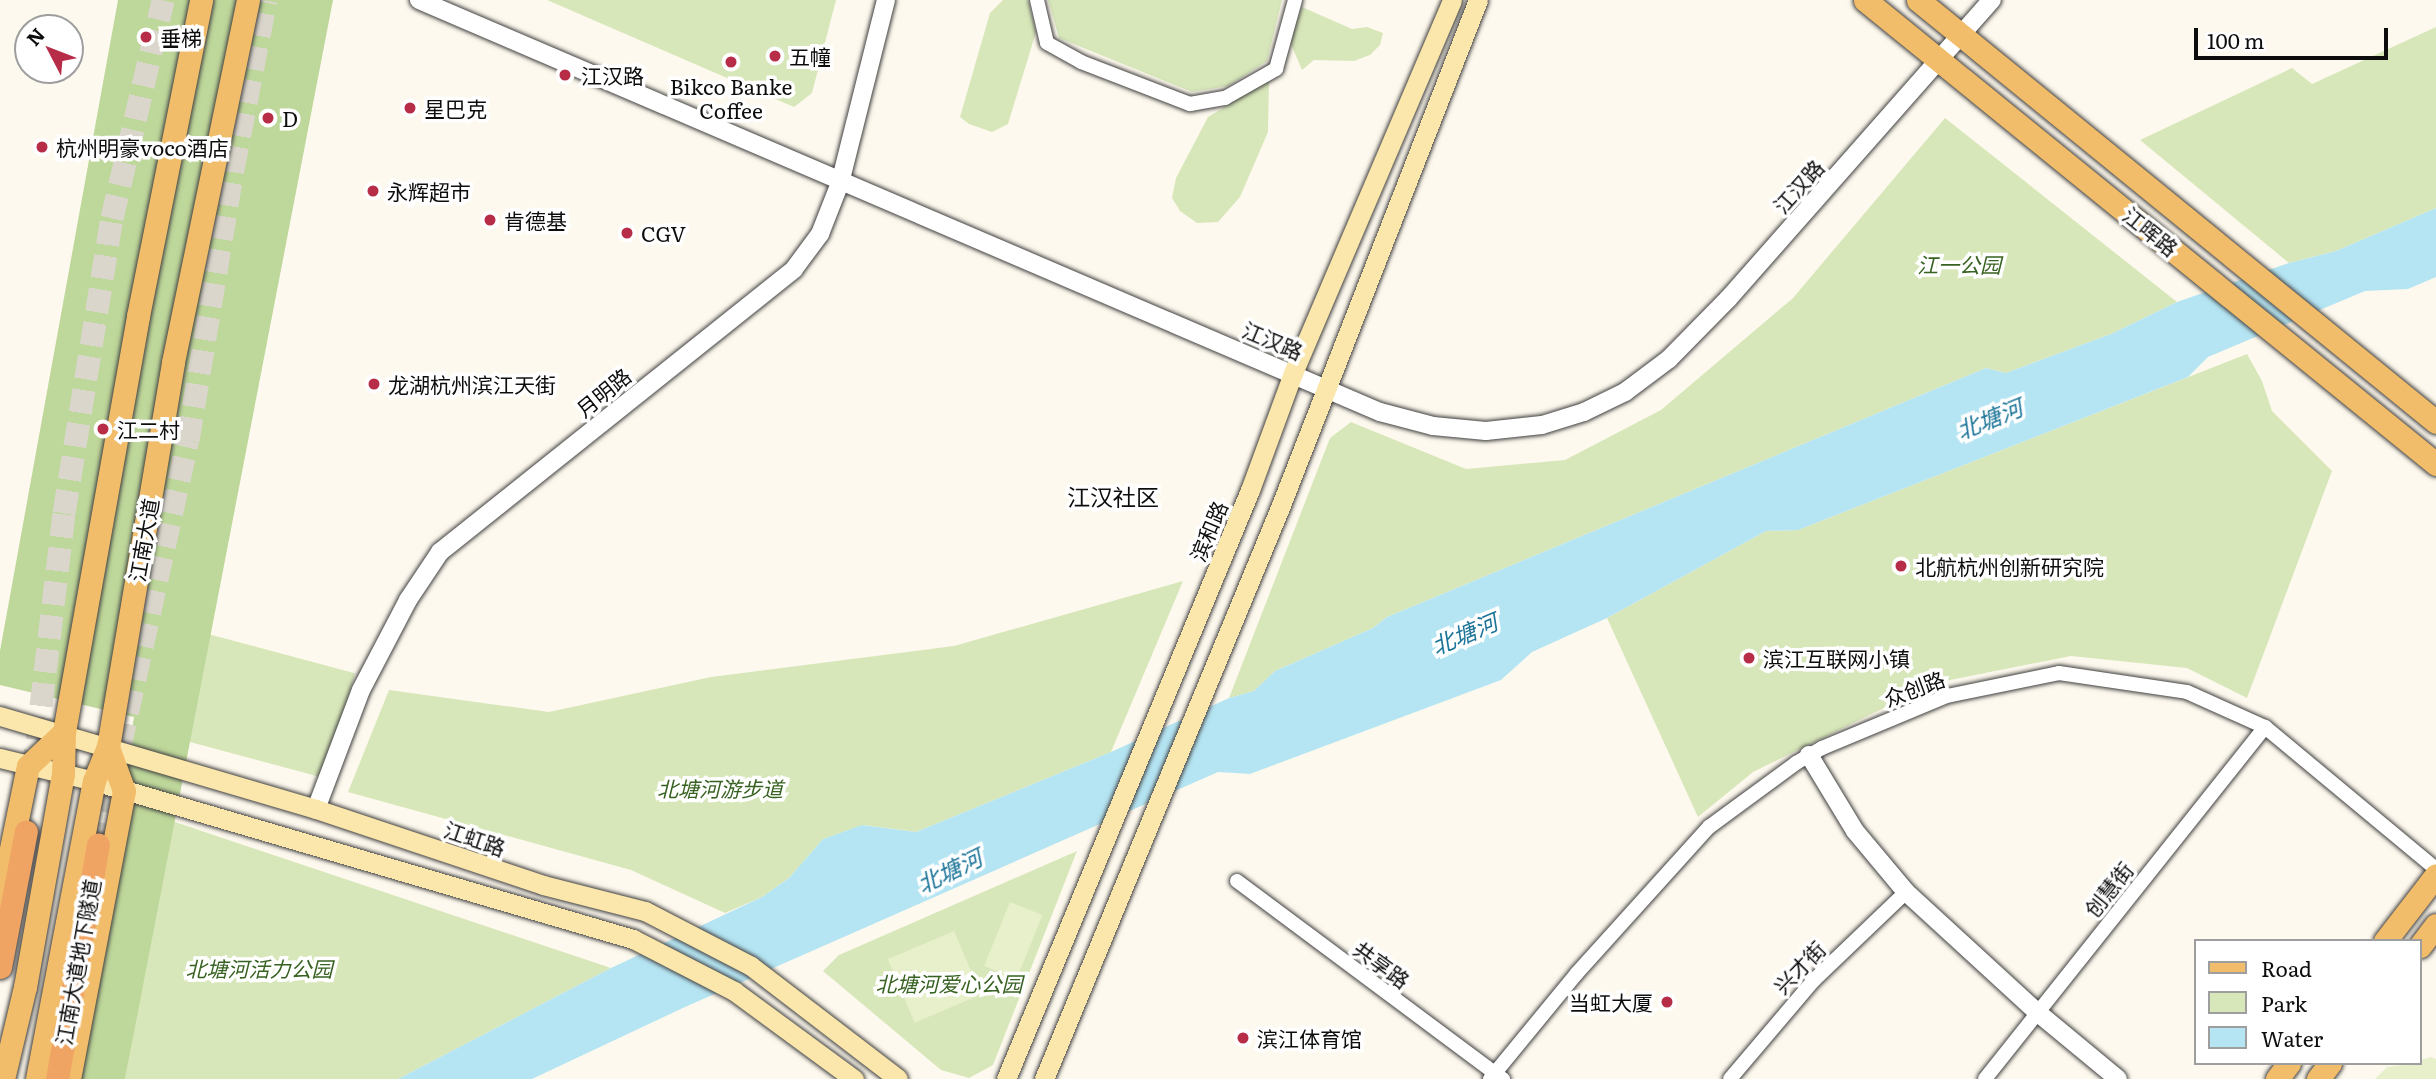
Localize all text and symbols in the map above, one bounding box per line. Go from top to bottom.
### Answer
north arrow [14,14,84,84]
scale bar [2198,14,2392,58]
text: N [19,21,51,52]
place label: 垂梯 [160,24,202,50]
text: 100 m [2207,24,2264,55]
marker: 垂梯 [138,29,154,45]
place label: 五幢 [789,43,831,69]
marker: 五幢 [767,48,783,64]
marker: Bikco Banke Coffee [723,54,739,70]
place label: 江汉路 [581,62,644,88]
marker: 江汉路 [555,65,575,85]
place label: Bikco Banke Coffee [670,73,792,123]
place label: 星巴克 [424,95,487,121]
marker: 星巴克 [402,100,418,116]
place label: D [282,105,298,131]
marker: D [260,110,276,126]
place label: 杭州明豪voco酒店 [56,134,229,160]
marker: 杭州明豪voco酒店 [34,139,50,155]
street label: 江汉路 [1768,154,1828,218]
place label: 永辉超市 [387,178,471,204]
marker: 永辉超市 [365,183,381,199]
street label: 江晖路 [2119,201,2183,261]
place label: 肯德基 [504,207,567,233]
marker: 肯德基 [482,212,498,228]
place label: CGV [641,220,686,246]
marker: CGV [619,225,635,241]
park label: 江一公园 [1917,251,2001,277]
street label: 江汉路 [1239,316,1307,364]
street label: 月明路 [571,362,635,422]
place label: 龙湖杭州滨江天街 [388,371,556,397]
marker: 龙湖杭州滨江天街 [366,376,382,392]
water label: 北塘河 [1952,392,2026,444]
place label: 江二村 [117,416,180,442]
marker: 江二村 [95,421,111,437]
district label: 江汉社区 [1067,482,1159,510]
street label: 江南大道 [123,496,163,584]
street label: 滨和路 [1184,497,1232,565]
place label: 北航杭州创新研究院 [1915,553,2104,579]
marker: 北航杭州创新研究院 [1893,558,1909,574]
water label: 北塘河 [1427,607,1501,659]
place label: 滨江互联网小镇 [1763,645,1910,671]
marker: 滨江互联网小镇 [1741,650,1757,666]
street label: 众创路 [1880,665,1948,711]
park label: 北塘河游步道 [657,775,783,801]
street label: 江虹路 [441,816,509,860]
water label: 北塘河 [912,842,986,898]
street label: 创慧街 [2078,857,2138,921]
street label: 江南大道地下隧道 [50,877,104,1047]
street label: 共享路 [1349,935,1415,993]
street label: 兴才街 [1768,936,1830,998]
legend [2194,939,2422,1065]
text: Road [2261,952,2312,983]
park label: 北塘河活力公园 [186,955,332,981]
park label: 北塘河爱心公园 [876,970,1022,996]
text: Park [2261,987,2307,1018]
place label: 当虹大厦 [1569,989,1653,1015]
marker: 当虹大厦 [1659,994,1675,1010]
text: Water [2261,1022,2323,1053]
place label: 滨江体育馆 [1257,1025,1362,1051]
marker: 滨江体育馆 [1235,1030,1251,1046]

